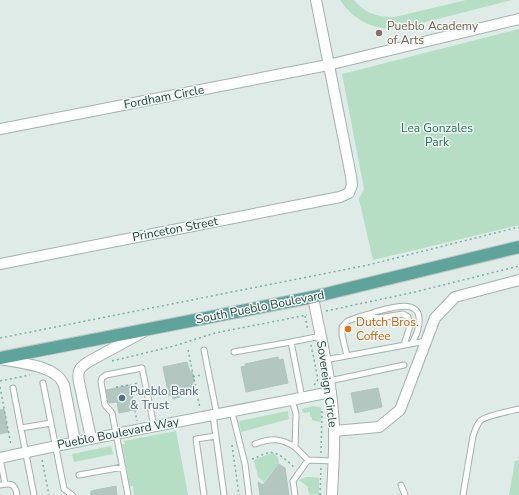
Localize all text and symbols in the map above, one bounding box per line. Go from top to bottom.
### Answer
place label: Pueblo Academy of Arts [387,18,479,48]
marker: Pueblo Academy of Arts [374,28,384,38]
street label: Fordham Circle [123,81,205,113]
park label: Lea Gonzales Park [401,120,473,150]
street label: Princeton Street [131,213,220,245]
street label: South Pueblo Boulevard [194,287,326,327]
place label: Dutch Bros. Coffee [356,314,419,344]
marker: Dutch Bros. Coffee [343,324,353,334]
street label: Sovereign Circle [313,340,341,428]
place label: Pueblo Bank & Trust [130,383,199,413]
marker: Pueblo Bank & Trust [117,393,127,403]
street label: Pueblo Boulevard Way [56,413,181,453]

